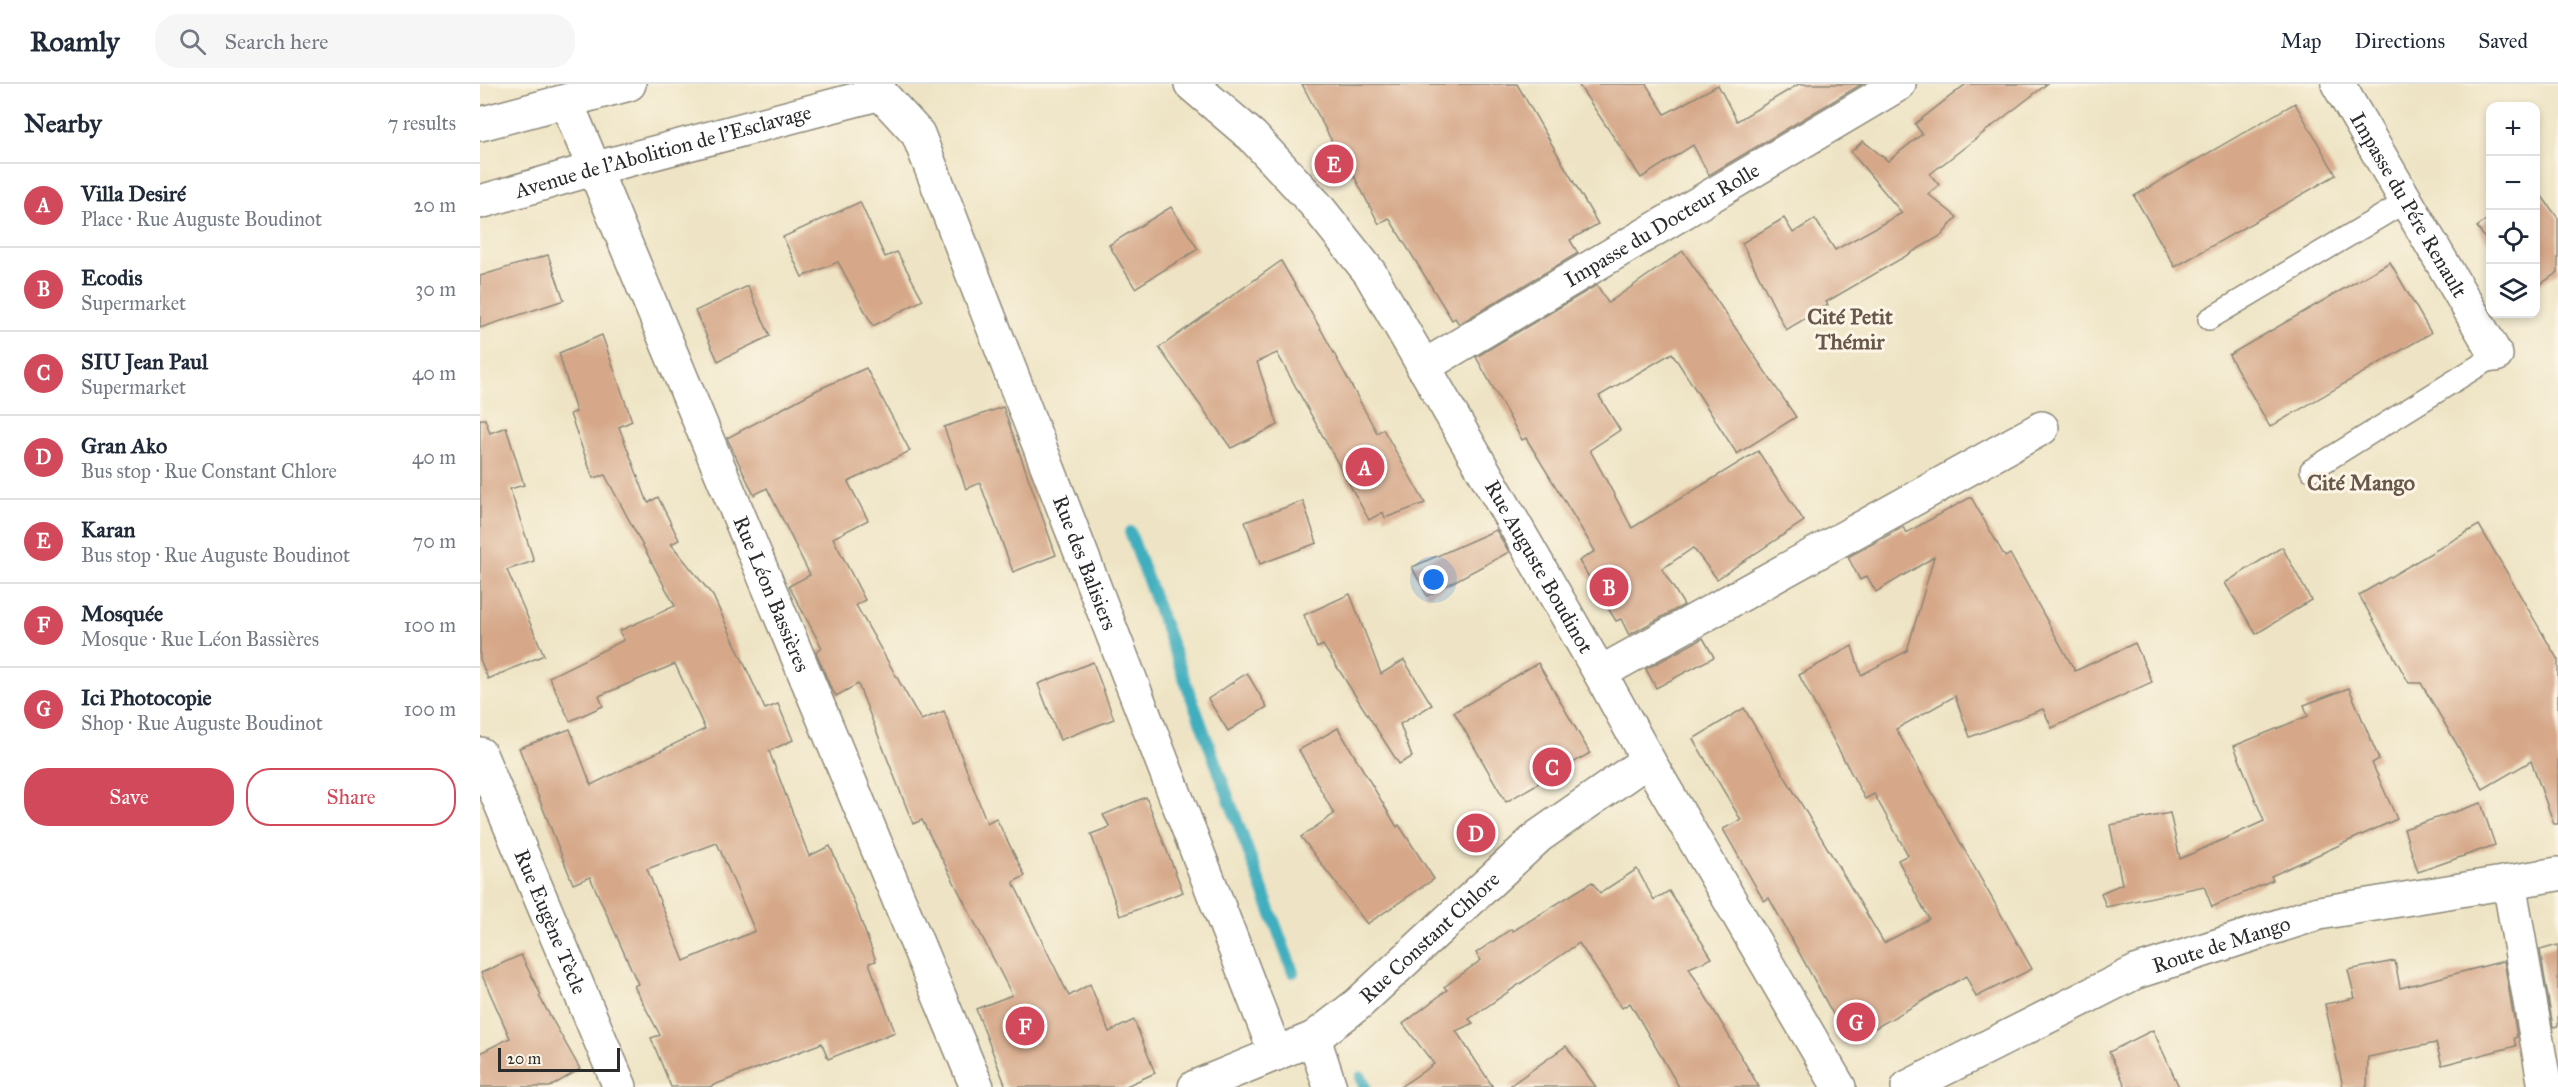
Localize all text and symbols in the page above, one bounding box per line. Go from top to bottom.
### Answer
search box [155,14,575,68]
text: Roamly [30,24,119,59]
icon: search [176,25,209,58]
text: Search here [224,28,328,55]
text: Map [2281,28,2322,54]
text: Directions [2355,28,2445,54]
text: Saved [2478,28,2528,54]
street label: Avenue de l'Abolition de l'Esclavage [511,99,814,204]
map controls [2486,102,2540,318]
button: + [2486,102,2540,156]
text: Nearby [24,107,102,139]
street label: Impasse du Pére Renault [2344,108,2473,303]
text: 7 results [388,111,456,135]
pin: E [1314,142,1354,187]
button: − [2486,156,2540,210]
street label: Impasse du Docteur Rolle [1560,157,1764,293]
text: Villa Desiré [81,180,186,207]
text: A [37,193,50,217]
text: 20 m [413,193,456,217]
text: Place · Rue Auguste Boudinot [81,207,322,231]
button: locate [2486,210,2540,264]
text: Ecodis [81,264,142,291]
button: layers [2486,264,2540,318]
text: B [37,277,50,301]
text: 30 m [415,277,456,301]
text: Supermarket [81,291,186,315]
district label: Cité Petit Thémir [1807,303,1893,355]
text: SIU Jean Paul [81,348,208,375]
text: C [37,361,50,385]
text: 40 m [412,361,456,385]
text: Supermarket [81,375,186,399]
text: Gran Ako [81,432,167,459]
pin: A [1346,444,1384,490]
text: D [36,445,51,469]
text: 40 m [412,445,456,469]
text: Bus stop · Rue Constant Chlore [81,459,337,483]
district label: Cité Mango [2307,469,2415,496]
street label: Rue Auguste Boudinot [1479,476,1599,659]
street label: Rue des Balisiers [1047,492,1123,634]
street label: Rue Léon Bassières [727,512,816,676]
text: Karan [81,516,135,543]
text: E [36,529,51,553]
text: 70 m [413,529,456,553]
text: Bus stop · Rue Auguste Boudinot [81,543,350,567]
pin: B [1590,564,1628,610]
your location [1419,565,1448,594]
text: Mosquée [81,600,163,627]
text: F [37,613,50,637]
text: 100 m [404,613,456,637]
text: Mosque · Rue Léon Bassières [81,627,319,651]
text: Ici Photocopie [81,684,212,711]
text: G [36,697,51,721]
text: 100 m [404,697,456,721]
text: Shop · Rue Auguste Boudinot [81,711,323,735]
pin: C [1532,744,1572,790]
button: Save [24,768,234,826]
button: Share [246,768,456,826]
pin: D [1456,810,1496,855]
street label: Rue Eugène Tècle [509,845,593,998]
street label: Rue Constant Chlore [1354,866,1505,1009]
street label: Route de Mango [2149,910,2294,979]
pin: G [1836,1000,1876,1044]
pin: F [1006,1004,1044,1048]
scale bar [498,1045,620,1072]
text: 20 m [507,1049,541,1068]

